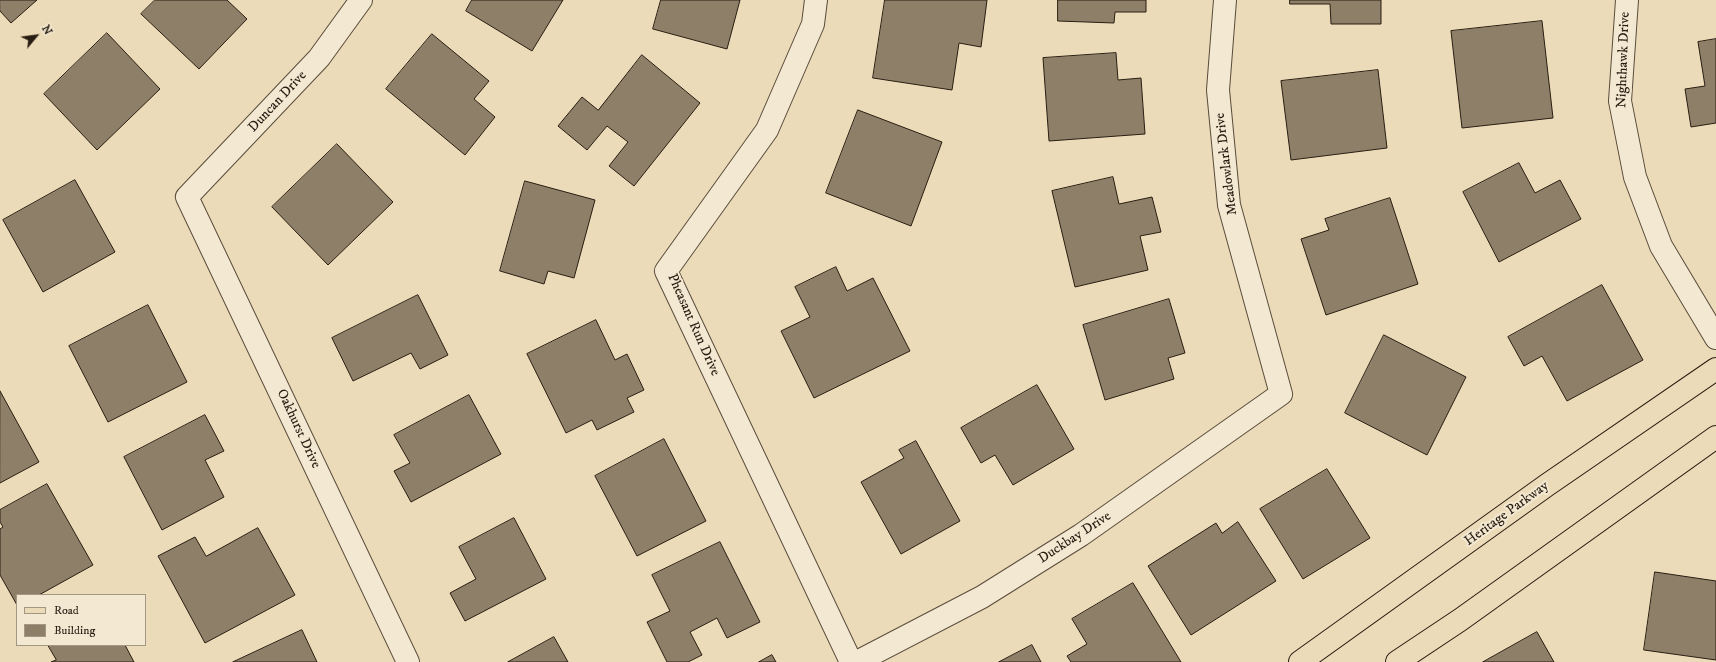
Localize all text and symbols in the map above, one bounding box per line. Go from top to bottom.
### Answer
street label: Nighthawk Drive [1614,12,1634,108]
north arrow [16,16,56,56]
text: N [38,23,55,38]
street label: Duncan Drive [245,68,311,136]
street label: Meadowlark Drive [1212,112,1242,216]
street label: Pheasant Run Drive [663,271,723,379]
street label: Oakhurst Drive [272,387,324,471]
street label: Heritage Parkway [1462,478,1552,550]
street label: Duckbay Drive [1035,508,1115,568]
legend [16,594,146,646]
text: Road [54,603,79,618]
text: Building [54,623,95,638]

